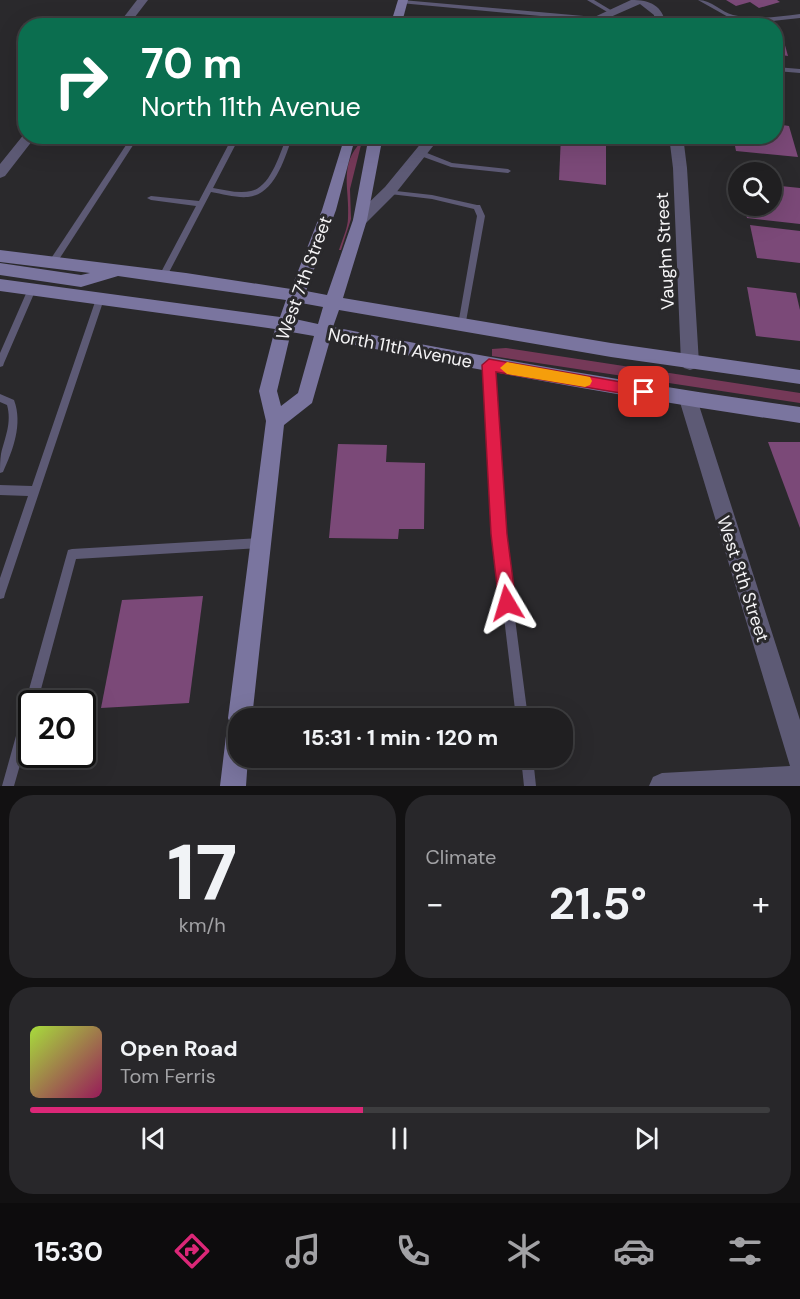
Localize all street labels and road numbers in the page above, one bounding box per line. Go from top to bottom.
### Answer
street label: Vaughn Street [650,192,680,310]
street label: West 7th Street [270,213,338,343]
street label: North 11th Avenue [326,322,474,374]
street label: West 8th Street [711,513,775,645]

